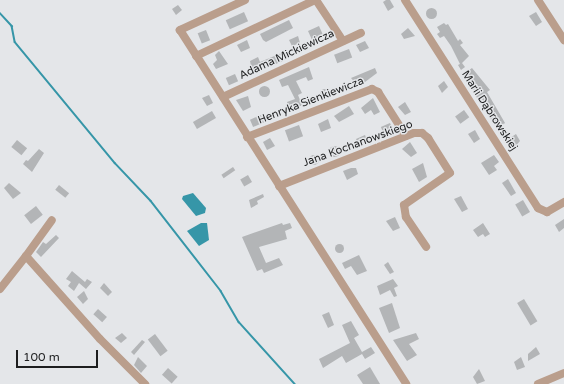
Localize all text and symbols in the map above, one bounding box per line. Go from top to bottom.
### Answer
street label: Adama Mickiewicza [237,27,337,83]
street label: Marii Dąbrowskiej [458,68,520,154]
street label: Henryka Sienkiewicza [256,75,366,127]
street label: Jana Kochanowskiego [301,118,415,170]
scale bar [18,342,100,368]
text: 100 m [23,350,60,364]

